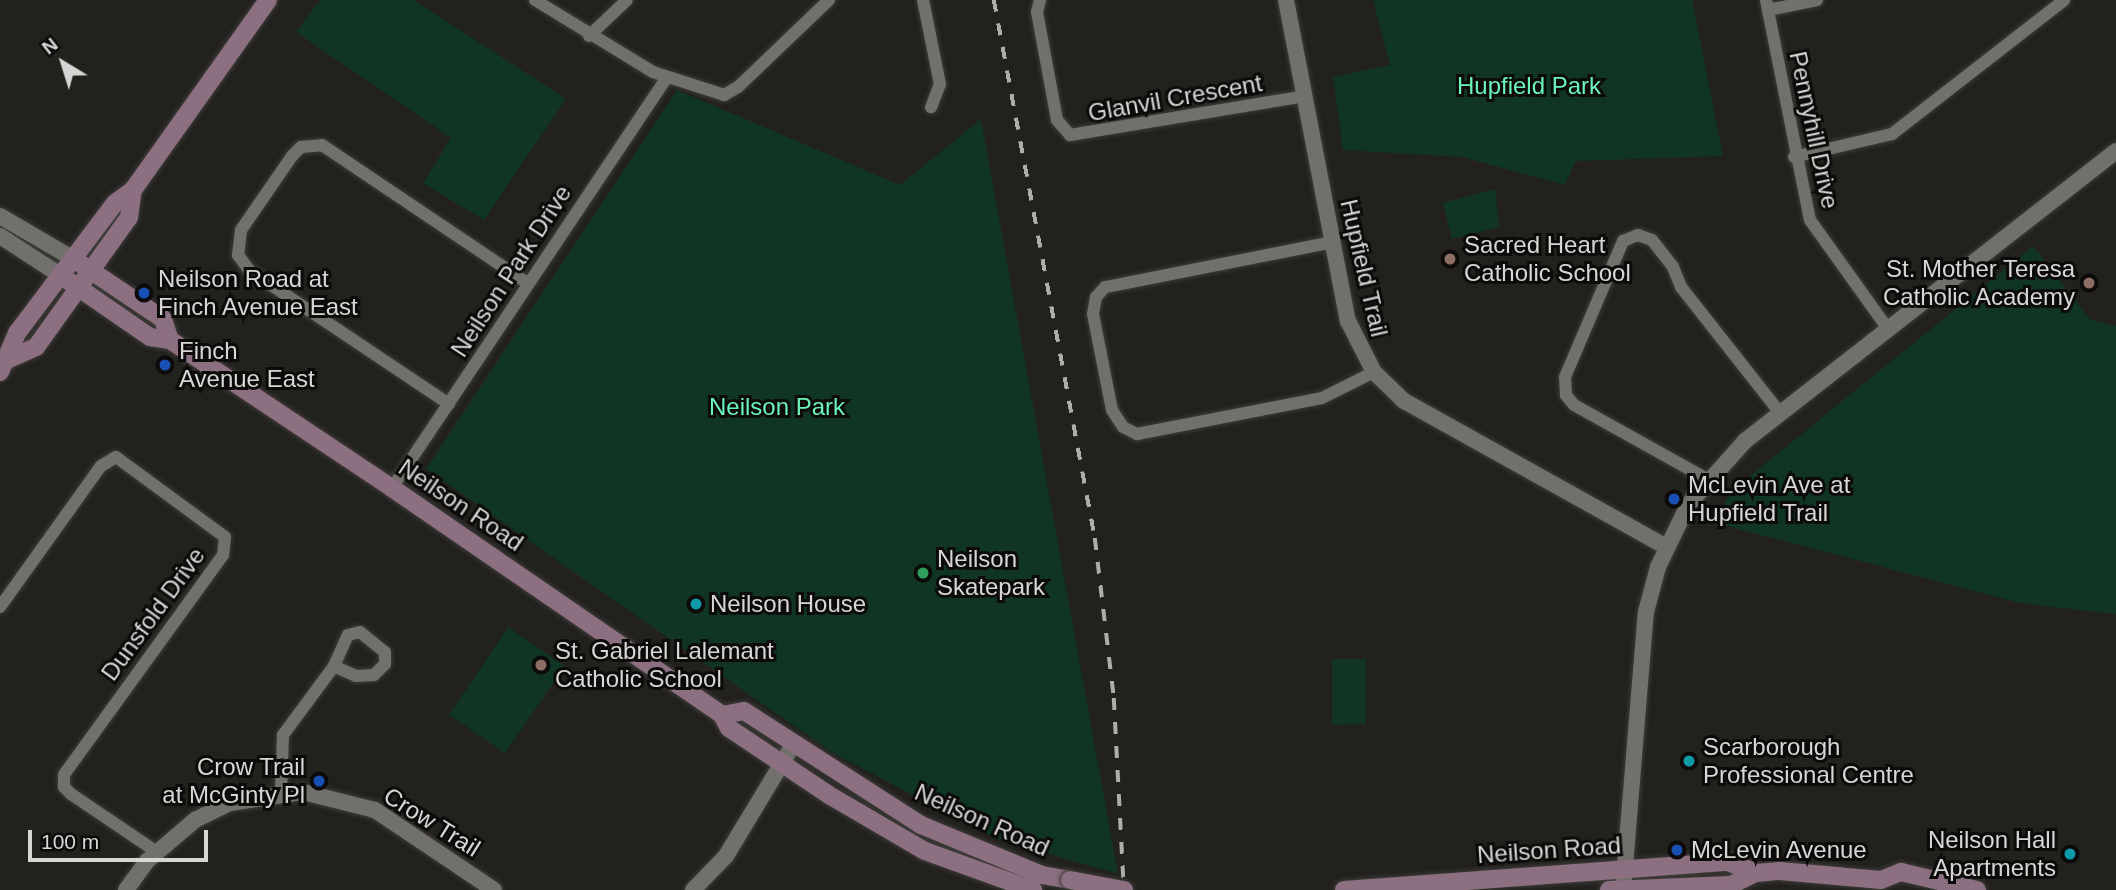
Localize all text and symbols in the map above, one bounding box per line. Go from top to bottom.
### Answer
north arrow [28,28,98,98]
text: N [38,34,62,59]
street label: Pennyhill Drive [1783,49,1845,211]
street label: Glanvil Crescent [1086,69,1264,127]
park label: Hupfield Park [1457,72,1601,100]
street label: Neilson Park Drive [445,180,577,362]
street label: Hupfield Trail [1334,196,1394,340]
place label: Sacred Heart Catholic School [1464,231,1631,287]
marker: Sacred Heart Catholic School [1442,251,1458,267]
place label: St. Mother Teresa Catholic Academy [1882,255,2075,311]
place label: Neilson Road at Finch Avenue East [158,265,359,321]
marker: St. Mother Teresa Catholic Academy [2081,275,2097,291]
marker: Neilson Road at Finch Avenue East [136,285,152,301]
place label: Finch Avenue East [179,337,315,393]
marker: Finch Avenue East [157,357,173,373]
park label: Neilson Park [709,393,845,421]
street label: Neilson Road [393,453,529,557]
place label: McLevin Ave at Hupfield Trail [1688,471,1852,527]
marker: McLevin Ave at Hupfield Trail [1666,491,1682,507]
street label: Dunsfold Drive [95,542,211,686]
place label: Neilson Skatepark [937,545,1045,601]
marker: Neilson Skatepark [915,565,931,581]
place label: Neilson House [710,590,866,618]
marker: Neilson House [688,596,704,612]
place label: St. Gabriel Lalemant Catholic School [555,637,774,693]
marker: St. Gabriel Lalemant Catholic School [533,657,549,673]
place label: Scarborough Professional Centre [1703,733,1914,789]
place label: Crow Trail at McGinty Pl [162,753,305,809]
marker: Scarborough Professional Centre [1681,753,1697,769]
marker: Crow Trail at McGinty Pl [311,773,327,789]
street label: Neilson Road [910,778,1054,862]
street label: Crow Trail [378,781,486,863]
scale bar [32,816,212,860]
place label: Neilson Hall Apartments [1928,826,2056,882]
text: 100 m [41,830,99,853]
street label: Neilson Road [1476,831,1622,869]
place label: McLevin Avenue [1691,836,1868,864]
marker: McLevin Avenue [1669,842,1685,858]
marker: Neilson Hall Apartments [2062,846,2078,862]

